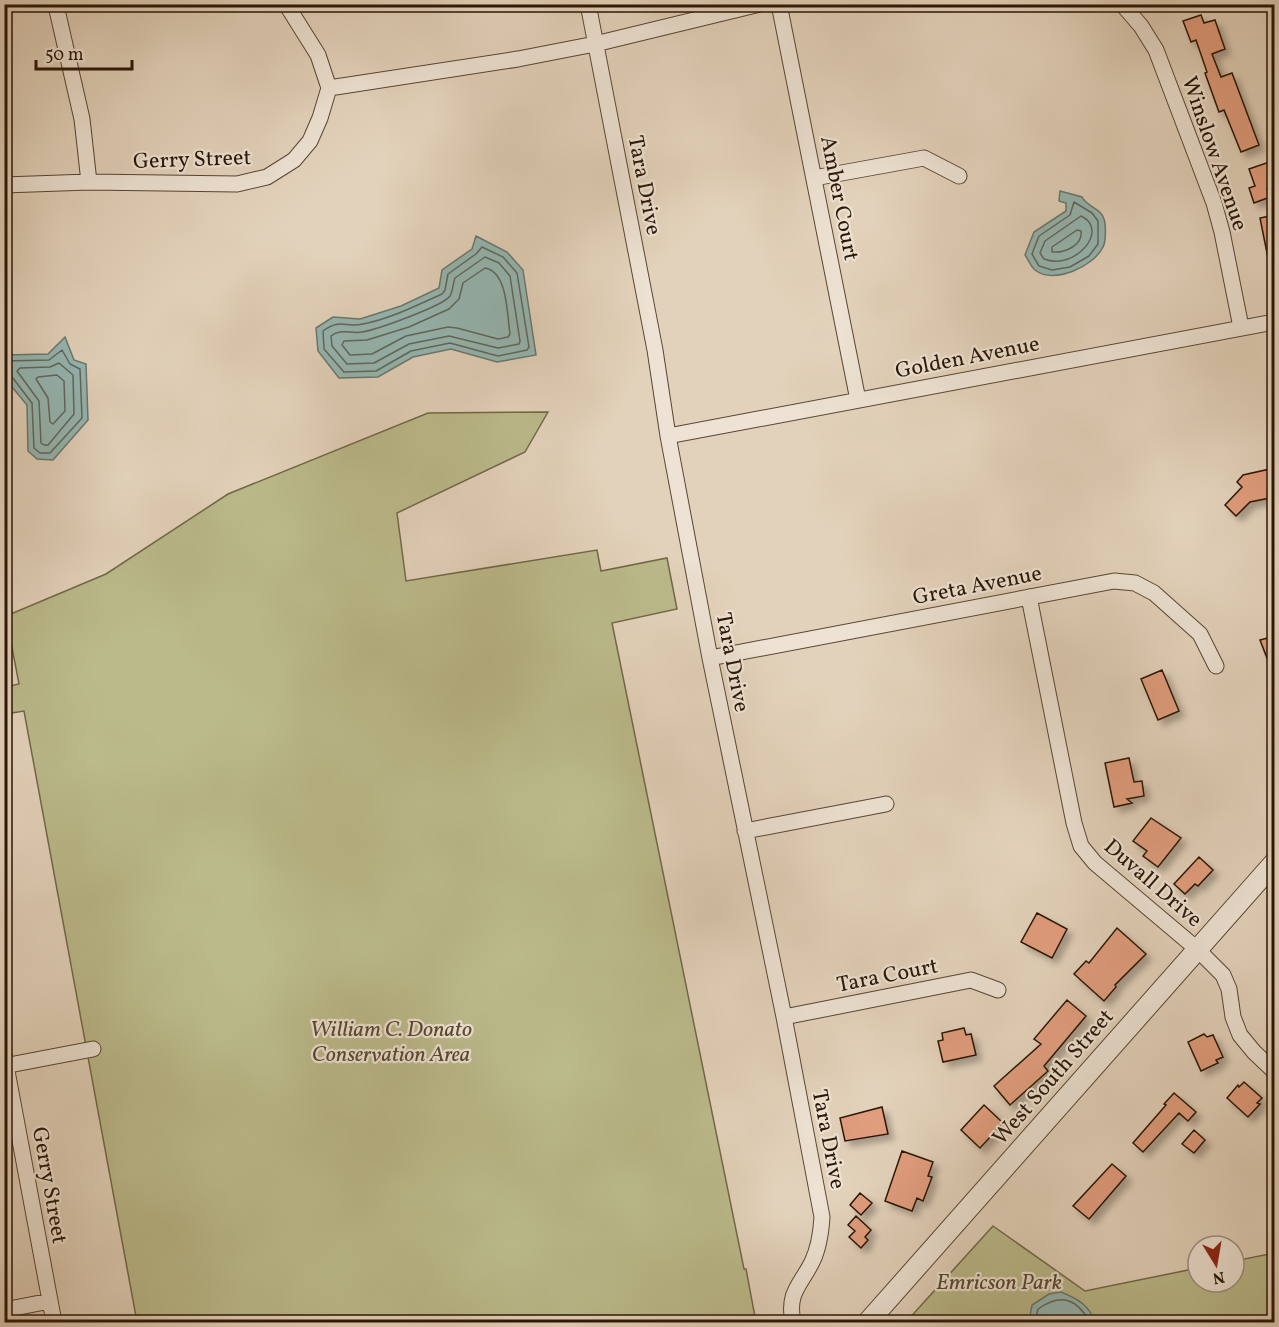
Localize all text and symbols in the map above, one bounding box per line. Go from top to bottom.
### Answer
scale bar [36,33,132,71]
text: 50 m [45,43,84,68]
street label: Winslow Avenue [1173,72,1255,235]
street label: Tara Drive [619,133,668,238]
street label: Amber Court [811,133,866,264]
street label: Gerry Street [132,143,252,178]
street label: Golden Avenue [893,329,1042,388]
street label: Greta Avenue [910,559,1045,614]
street label: Tara Drive [707,610,756,715]
street label: Duvall Drive [1096,832,1208,935]
street label: Tara Court [834,951,941,1001]
street label: West South Street [986,1003,1122,1153]
park label: William C. Donato Conservation Area [310,1015,472,1071]
street label: Tara Drive [803,1087,852,1192]
street label: Gerry Street [23,1125,74,1247]
north arrow [1186,1234,1246,1294]
text: N [1210,1265,1226,1289]
park label: Emricson Park [936,1268,1062,1299]

